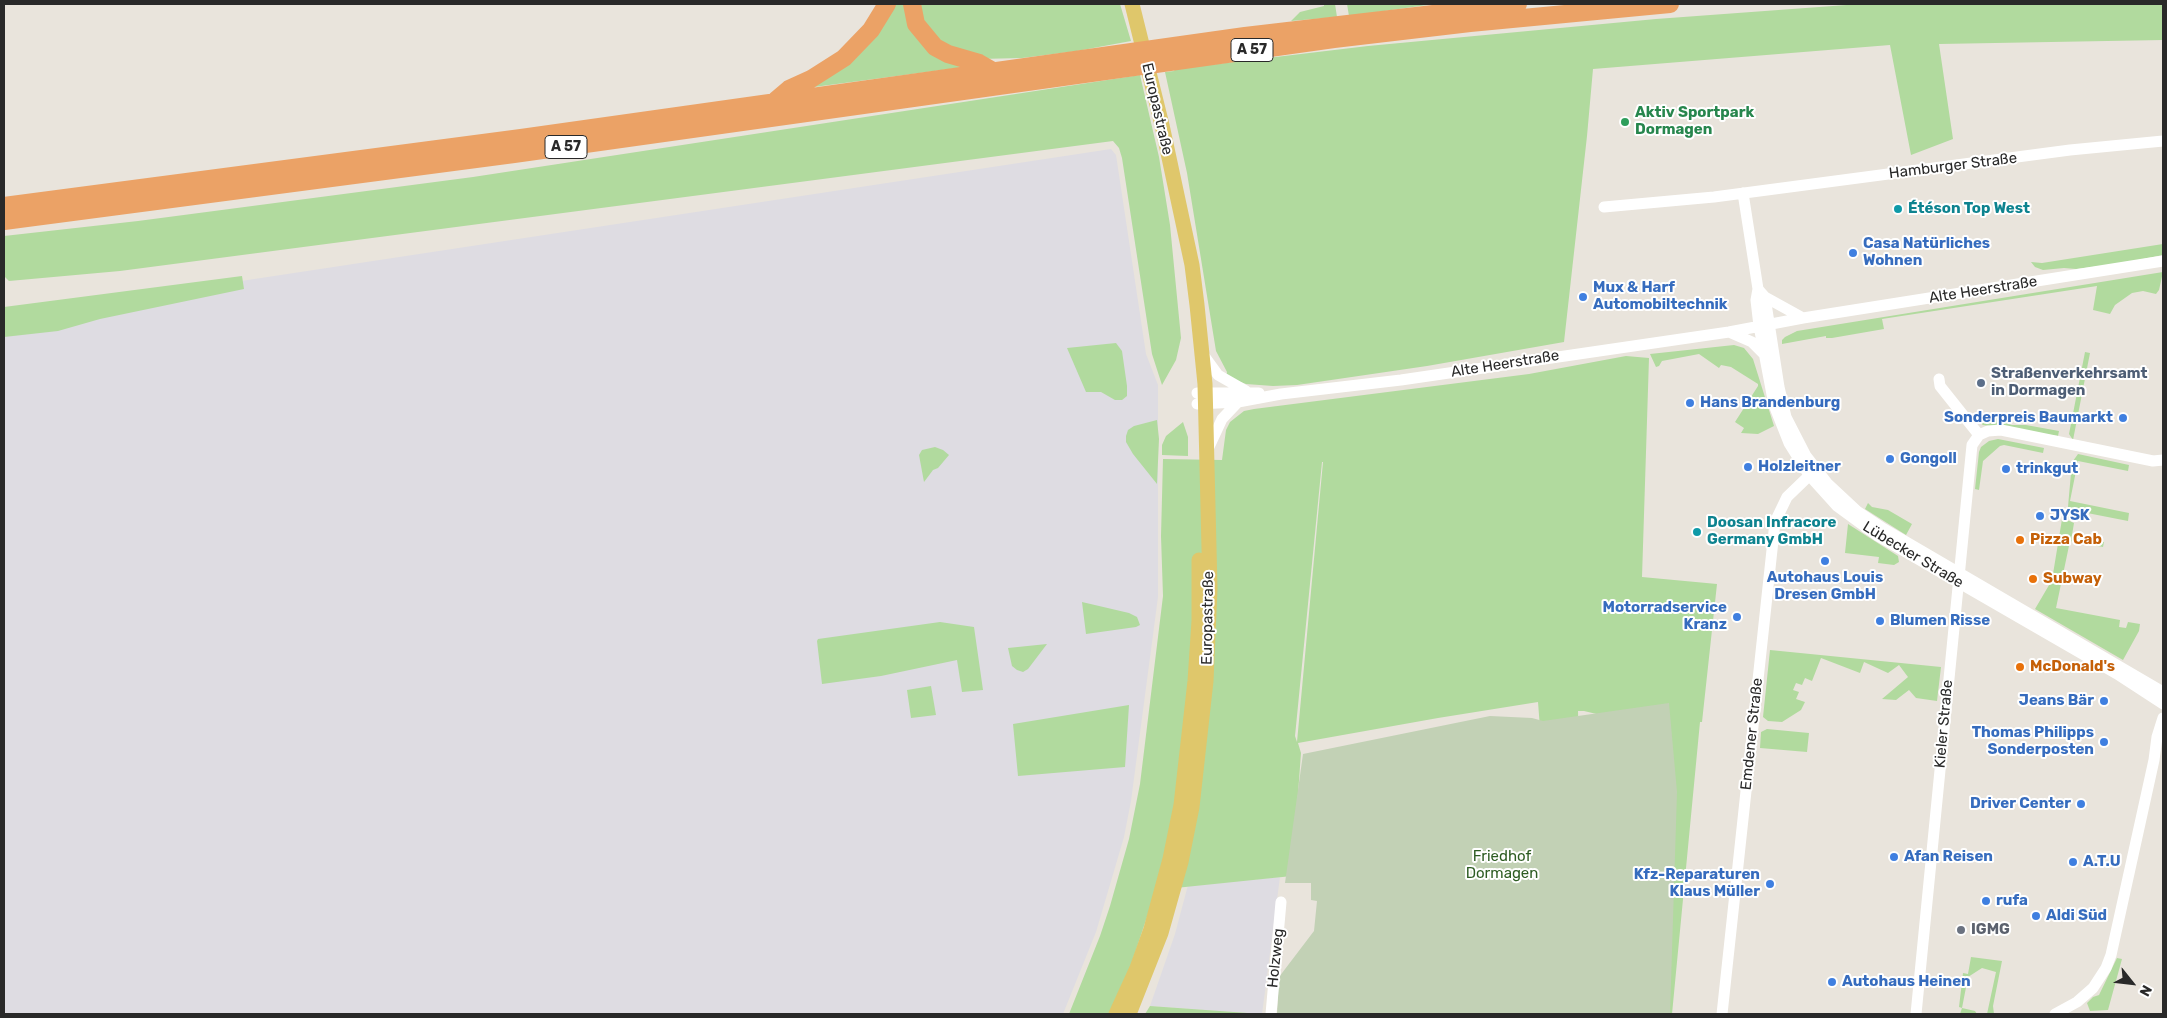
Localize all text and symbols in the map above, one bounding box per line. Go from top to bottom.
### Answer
road number: A 57 [1231,38,1273,62]
street label: Europastraße [1138,61,1176,157]
place label: Aktiv Sportpark Dormagen [1635,104,1754,139]
marker: Aktiv Sportpark Dormagen [1619,116,1631,128]
road number: A 57 [545,136,587,158]
street label: Hamburger Straße [1888,149,2018,183]
place label: Étéson Top West [1908,200,2030,218]
marker: Étéson Top West [1892,203,1904,215]
place label: Casa Natürliches Wohnen [1863,235,1990,270]
marker: Casa Natürliches Wohnen [1847,247,1859,259]
street label: Alte Heerstraße [1928,273,2038,307]
place label: Mux & Harf Automobiltechnik [1593,279,1728,314]
marker: Mux & Harf Automobiltechnik [1577,291,1589,303]
street label: Alte Heerstraße [1450,347,1560,381]
place label: Straßenverkehrsamt in Dormagen [1991,365,2147,400]
marker: Straßenverkehrsamt in Dormagen [1975,377,1987,389]
place label: Hans Brandenburg [1700,394,1840,412]
marker: Hans Brandenburg [1684,397,1696,409]
place label: Sonderpreis Baumarkt [1944,409,2113,427]
marker: Sonderpreis Baumarkt [2117,412,2129,424]
place label: Gongoll [1900,450,1957,468]
marker: Gongoll [1884,453,1896,465]
place label: Holzleitner [1758,458,1841,476]
place label: trinkgut [2016,460,2078,478]
marker: Holzleitner [1742,461,1754,473]
marker: trinkgut [2000,463,2012,475]
place label: JYSK [2050,507,2090,525]
marker: JYSK [2034,510,2046,522]
place label: Doosan Infracore Germany GmbH [1707,514,1836,549]
street label: Lübecker Straße [1859,518,1967,592]
marker: Doosan Infracore Germany GmbH [1691,526,1703,538]
place label: Pizza Cab [2030,531,2102,549]
marker: Pizza Cab [2014,534,2026,546]
marker: Autohaus Louis Dresen GmbH [1819,555,1831,567]
place label: Autohaus Louis Dresen GmbH [1767,569,1883,604]
place label: Subway [2043,570,2102,588]
street label: Europastraße [1198,571,1218,665]
marker: Subway [2027,573,2039,585]
place label: Motorradservice Kranz [1602,599,1727,634]
marker: Motorradservice Kranz [1731,611,1743,623]
place label: Blumen Risse [1890,612,1990,630]
marker: Blumen Risse [1874,615,1886,627]
place label: McDonald's [2030,658,2115,676]
marker: McDonald's [2014,661,2026,673]
street label: Emdener Straße [1737,677,1767,791]
street label: Kieler Straße [1931,679,1957,769]
place label: Jeans Bär [2019,692,2094,710]
marker: Jeans Bär [2098,695,2110,707]
place label: Thomas Philipps Sonderposten [1972,724,2094,759]
marker: Thomas Philipps Sonderposten [2098,736,2110,748]
place label: Driver Center [1970,795,2071,813]
marker: Driver Center [2075,798,2087,810]
park label: Friedhof Dormagen [1466,848,1538,883]
place label: Afan Reisen [1904,848,1993,866]
marker: Afan Reisen [1888,851,1900,863]
place label: A.T.U [2083,853,2121,871]
marker: A.T.U [2067,856,2079,868]
place label: Kfz-Reparaturen Klaus Müller [1634,866,1760,901]
marker: Kfz-Reparaturen Klaus Müller [1764,878,1776,890]
place label: rufa [1996,892,2028,910]
marker: rufa [1980,895,1992,907]
place label: Aldi Süd [2046,907,2107,925]
marker: Aldi Süd [2030,910,2042,922]
place label: IGMG [1971,921,2010,939]
marker: IGMG [1955,924,1967,936]
street label: Holzweg [1264,927,1288,989]
north arrow [2107,958,2157,1008]
place label: Autohaus Heinen [1842,973,1971,991]
marker: Autohaus Heinen [1826,976,1838,988]
text: N [2136,982,2155,999]

